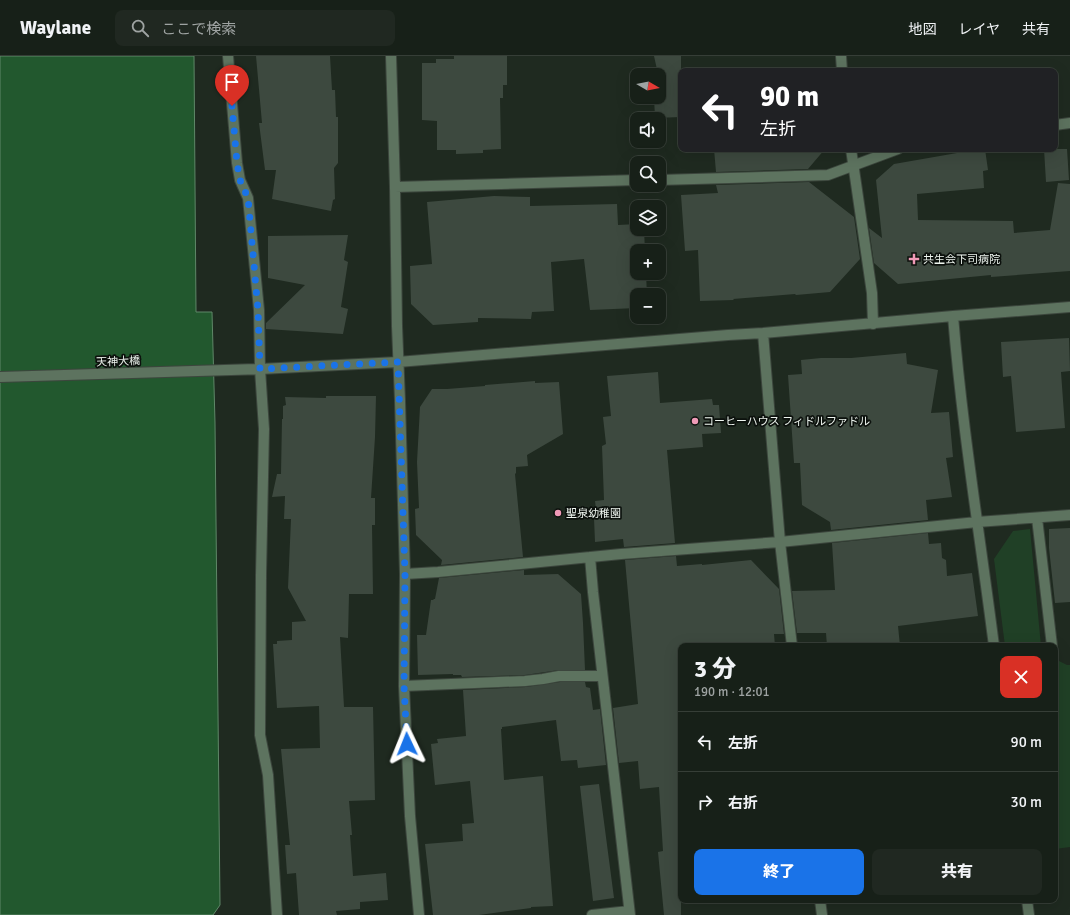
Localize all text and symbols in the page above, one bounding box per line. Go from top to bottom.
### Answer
search box [115,10,395,46]
text: Waylane [20,16,91,40]
icon: search [129,17,151,39]
text: ここで検索 [161,20,236,38]
text: 地図 [908,21,936,38]
text: レイヤ [958,21,1000,38]
text: 共有 [1022,21,1050,38]
pin [215,65,249,106]
north arrow [630,68,666,104]
map controls [630,68,666,324]
icon: arrive [221,71,243,93]
text: 90 m [760,80,819,114]
icon: left [694,84,746,136]
button: sound [630,112,666,148]
text: 左折 [760,118,796,140]
button: search [630,156,666,192]
button: layers [630,200,666,236]
button: + [630,244,666,280]
marker: 共生会下司病院 [908,253,920,265]
place label: 共生会下司病院 [923,253,1000,266]
button: − [630,288,666,324]
street label: 天神大橋 [96,354,140,369]
place label: コーヒーハウス フィドルファドル [703,415,870,428]
marker: コーヒーハウス フィドルファドル [690,416,700,426]
place label: 聖泉幼稚園 [566,507,621,520]
marker: 聖泉幼稚園 [553,508,563,518]
text: 3 分 [694,654,736,684]
button: close [1000,656,1042,698]
text: 190 m · 12:01 [694,684,770,700]
position arrow [386,723,428,765]
icon: left [694,731,716,753]
text: 90 m [1011,733,1042,751]
text: 左折 [728,734,758,752]
icon: right [694,791,716,813]
text: 30 m [1011,793,1042,811]
text: 右折 [728,794,758,812]
button: 終了 [694,849,864,895]
button: 共有 [872,849,1042,895]

